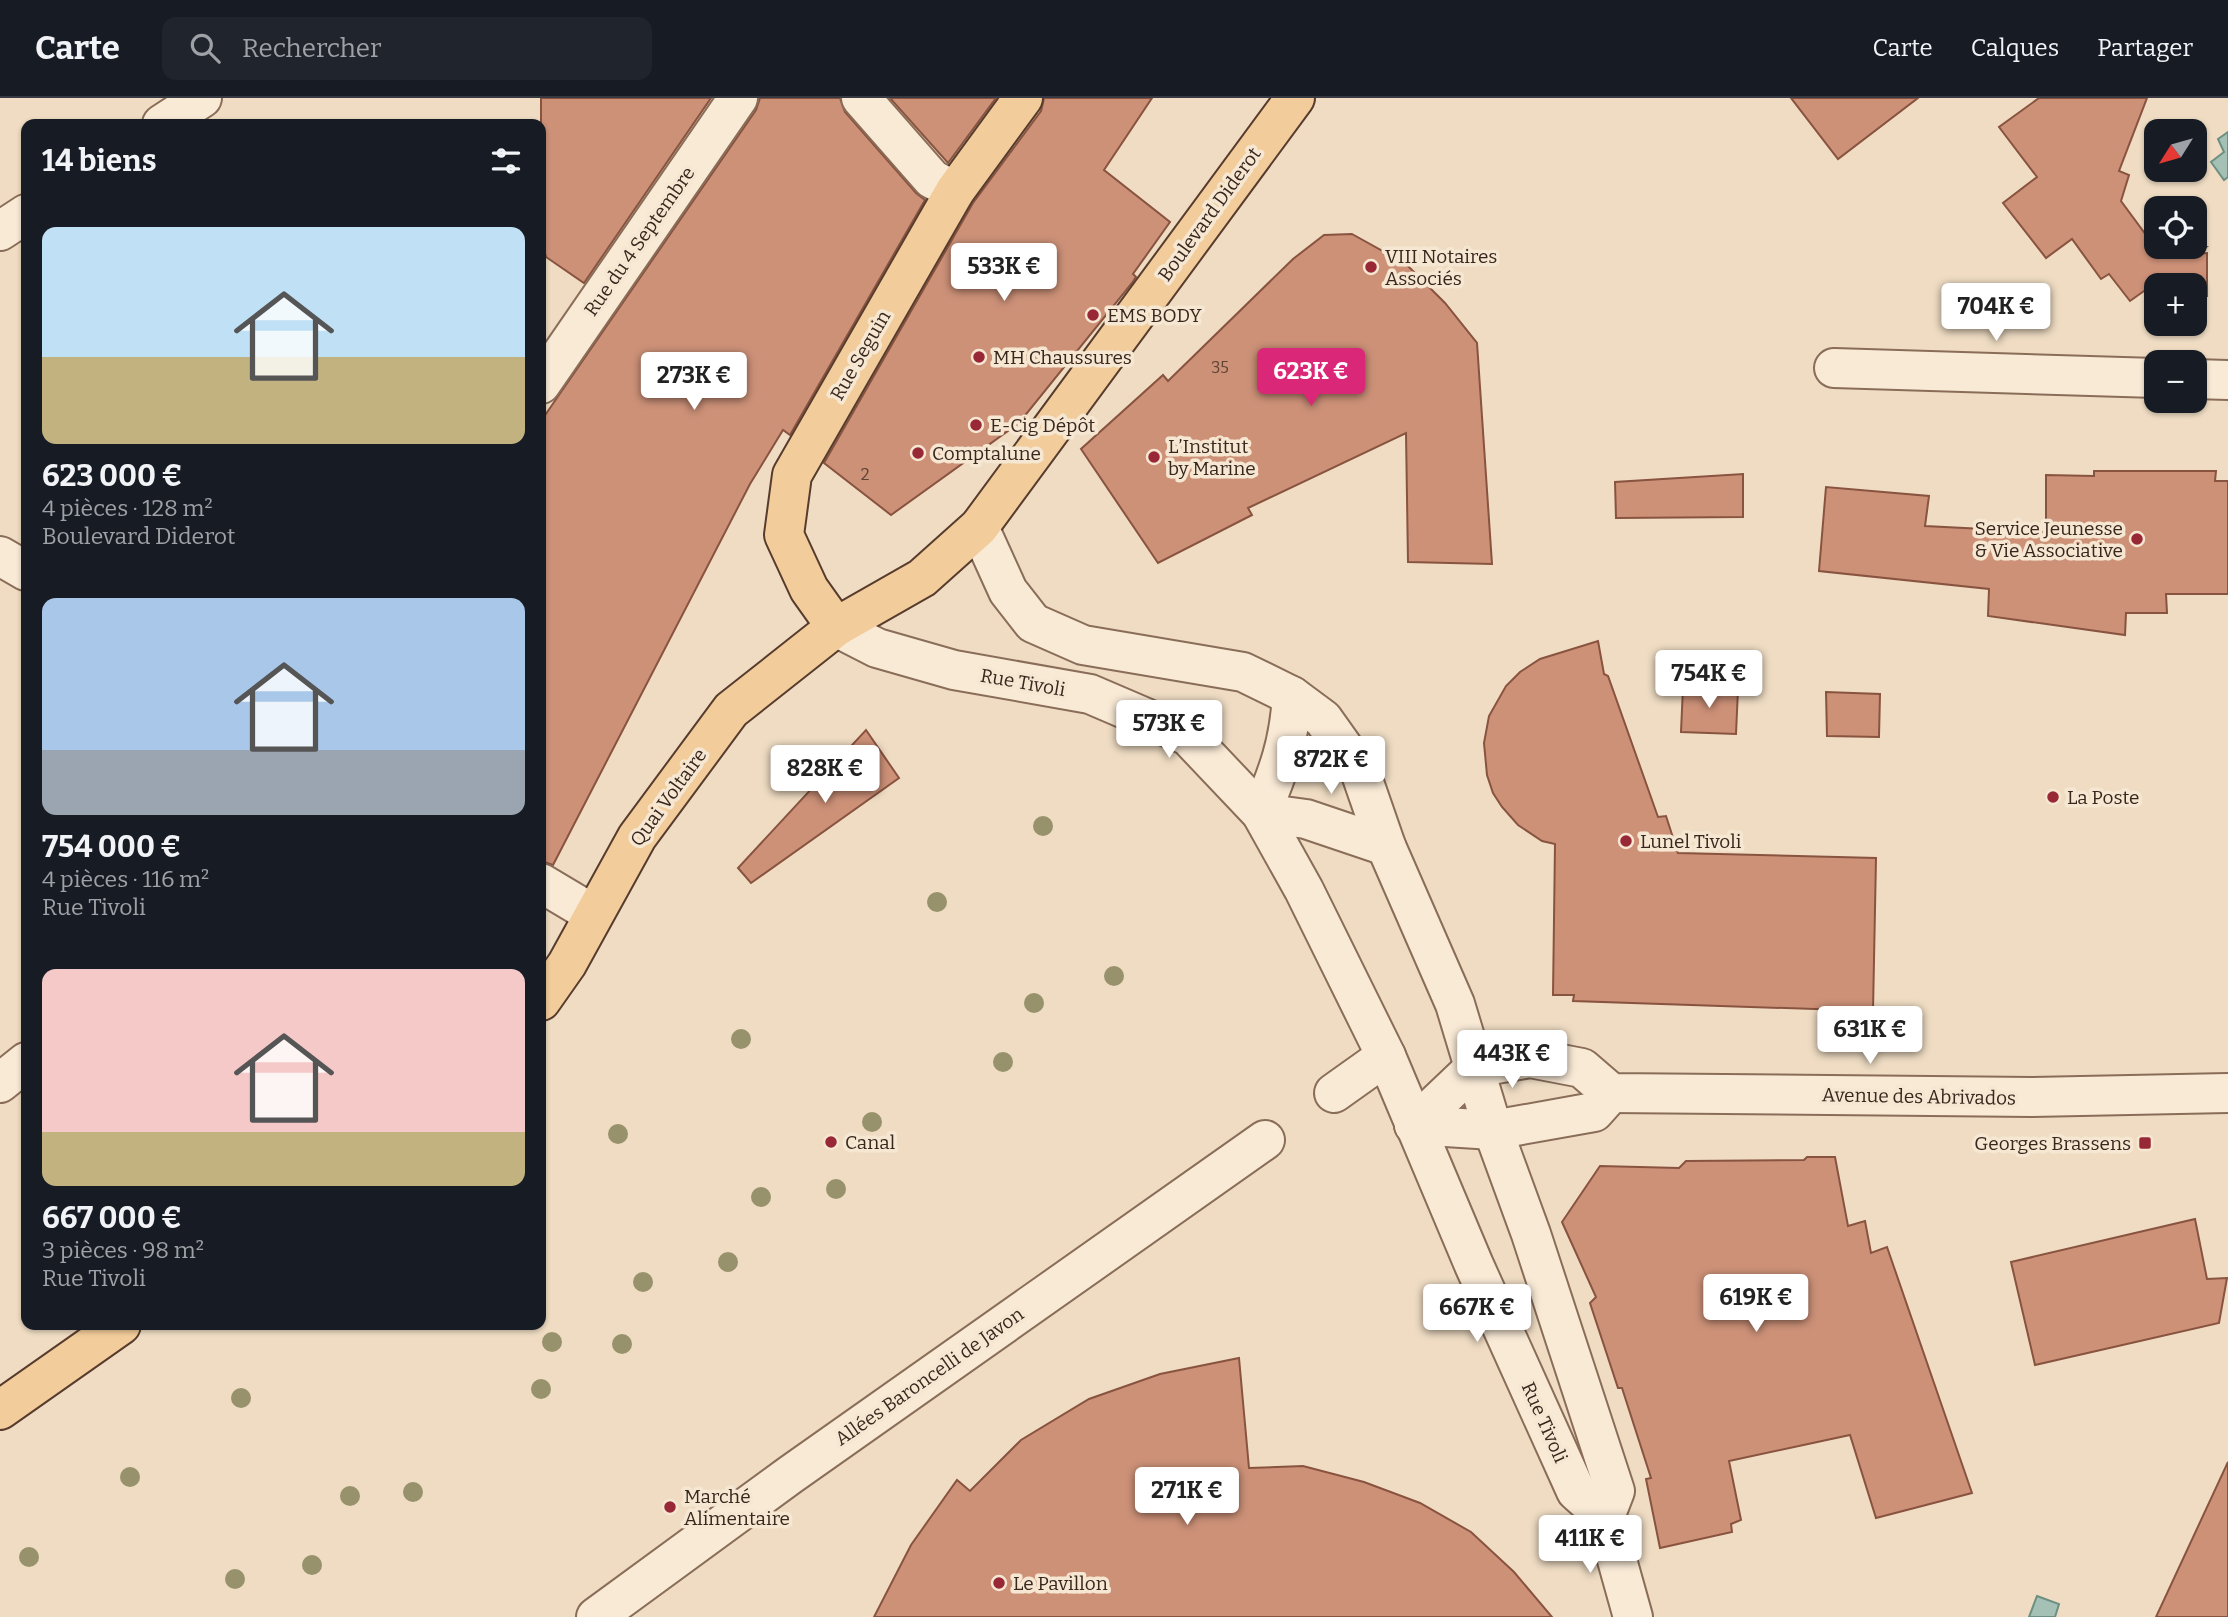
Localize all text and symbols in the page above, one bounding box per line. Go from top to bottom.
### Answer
search box [162,17,652,80]
text: Carte [35,28,120,68]
icon: search [186,29,224,67]
text: Rechercher [242,33,382,64]
text: Carte [1873,34,1933,62]
text: Calques [1971,34,2059,62]
text: Partager [2097,34,2193,62]
north arrow [2144,119,2207,182]
map controls [2144,119,2207,413]
icon: filters [487,142,525,180]
text: 14 biens [42,143,156,179]
street label: Boulevard Diderot [1153,143,1266,286]
street label: Rue du 4 Septembre [579,162,700,320]
button: locate [2144,196,2207,259]
pin: 533K € [947,244,1061,303]
place label: VIII Notaires Associés [1385,245,1497,290]
text: 533K € [967,252,1041,280]
marker: VIII Notaires Associés [1363,259,1379,275]
icon: home [221,273,347,399]
button: + [2144,273,2207,336]
pin: 704K € [1939,284,2053,343]
text: 704K € [1957,292,2035,320]
place label: EMS BODY [1107,304,1203,327]
street label: Rue Seguin [826,306,895,404]
marker: EMS BODY [1085,307,1101,323]
place label: MH Chaussures [993,346,1132,369]
pin: 623K € [1254,348,1368,408]
marker: MH Chaussures [971,349,987,365]
button: − [2144,350,2207,413]
pin: 273K € [637,352,751,412]
text: 623K € [1273,357,1349,385]
house number: 35 [1211,358,1229,377]
text: 273K € [657,361,731,389]
place label: E-Cig Dépôt [990,414,1095,437]
marker: E-Cig Dépôt [968,417,984,433]
place label: L’Institut by Marine [1168,435,1256,480]
place label: Comptalune [932,442,1041,465]
marker: Comptalune [910,445,926,461]
marker: L’Institut by Marine [1146,449,1162,465]
text: 623 000 € [42,458,182,494]
house number: 2 [861,465,869,484]
text: 4 pièces · 128 m² [42,494,213,522]
place label: Service Jeunesse & Vie Associative [1974,517,2123,562]
text: Boulevard Diderot [42,522,235,550]
marker: Service Jeunesse & Vie Associative [2129,531,2145,547]
icon: home [221,644,347,770]
pin: 754K € [1652,650,1766,710]
text: 754K € [1671,659,1747,687]
street label: Rue Tivoli [979,664,1068,701]
pin: 573K € [1112,700,1226,760]
text: 573K € [1132,709,1206,737]
pin: 872K € [1274,736,1388,796]
street label: Quai Voltaire [625,744,712,851]
text: 872K € [1293,745,1369,773]
pin: 828K € [768,746,882,805]
text: 828K € [787,754,863,782]
place label: La Poste [2067,786,2139,809]
marker: La Poste [2045,789,2061,805]
text: 754 000 € [42,829,181,865]
place label: Lunel Tivoli [1640,830,1742,853]
marker: Lunel Tivoli [1618,833,1634,849]
text: 4 pièces · 116 m² [42,865,209,893]
text: Rue Tivoli [42,893,146,921]
pin: 631K € [1813,1006,1927,1066]
icon: home [221,1015,347,1141]
text: 631K € [1833,1015,1907,1043]
pin: 443K € [1455,1030,1569,1090]
text: 443K € [1473,1039,1551,1067]
street label: Avenue des Abrivados [1822,1083,2016,1110]
place label: Canal [845,1131,895,1154]
place label: Georges Brassens [1974,1132,2131,1155]
marker: Canal [823,1134,839,1150]
marker: Georges Brassens [2137,1135,2153,1151]
text: 667 000 € [42,1200,182,1236]
text: 3 pièces · 98 m² [42,1236,204,1264]
text: Rue Tivoli [42,1264,146,1292]
pin: 619K € [1699,1274,1813,1334]
text: 619K € [1719,1283,1793,1311]
pin: 667K € [1420,1284,1534,1344]
text: 667K € [1439,1293,1515,1321]
street label: Allées Baroncelli de Javon [831,1302,1028,1450]
street label: Rue Tivoli [1517,1378,1573,1466]
pin: 271K € [1130,1468,1244,1527]
text: 271K € [1151,1476,1223,1504]
place label: Marché Alimentaire [684,1485,790,1530]
marker: Marché Alimentaire [662,1499,678,1515]
pin: 411K € [1533,1516,1647,1575]
text: 411K € [1555,1524,1625,1552]
place label: Le Pavillon [1013,1572,1108,1595]
marker: Le Pavillon [991,1575,1007,1591]

